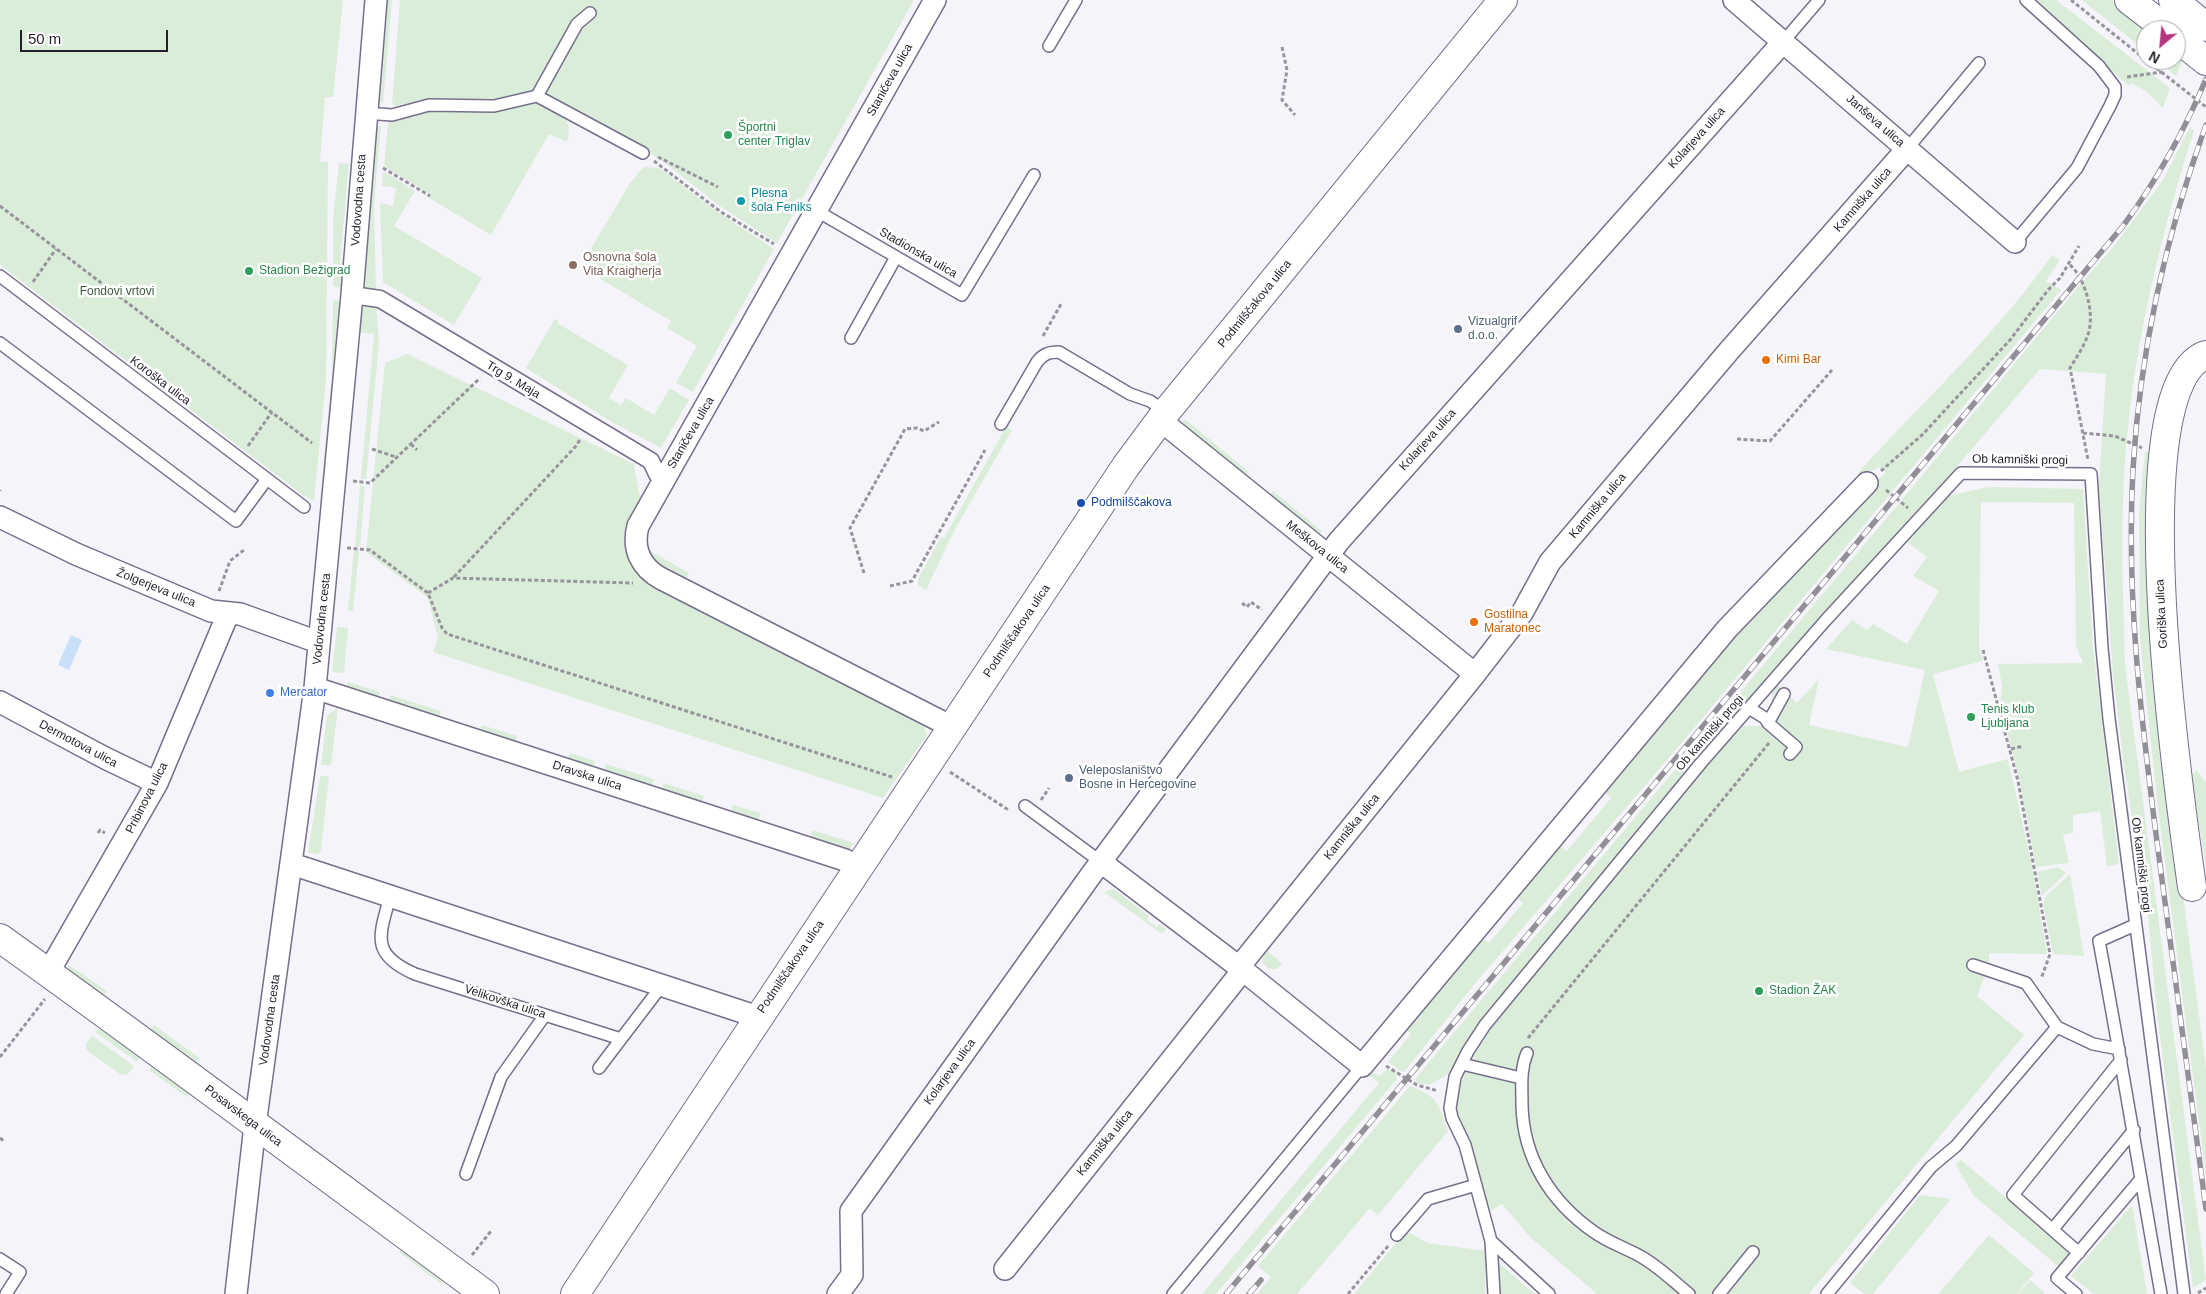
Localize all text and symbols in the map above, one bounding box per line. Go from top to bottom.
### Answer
scale bar [22,20,170,52]
north arrow [2136,20,2186,70]
text: 50 m [28,30,61,47]
street label: Staničeva ulica [864,41,916,119]
text: N [2146,48,2163,67]
street label: Janševa ulica [1843,92,1907,150]
street label: Kolarjeva ulica [1666,104,1728,172]
place label: Športni center Triglav [738,121,810,149]
marker: Športni center Triglav [722,129,734,141]
street label: Vodovodna cesta [349,154,369,246]
street label: Kamniška ulica [1831,165,1895,235]
place label: Plesna šola Feniks [751,187,812,215]
marker: Plesna šola Feniks [735,195,747,207]
street label: Stadionska ulica [877,225,959,281]
place label: Osnovna šola Vita Kraigherja [583,251,661,279]
street label: Podmilščakova ulica [1215,257,1295,351]
marker: Osnovna šola Vita Kraigherja [567,259,579,271]
place label: Stadion Bežigrad [259,264,350,278]
marker: Stadion Bežigrad [243,265,255,277]
park label: Fondovi vrtovi [80,285,154,299]
place label: Vizualgrif d.o.o. [1468,315,1517,343]
marker: Vizualgrif d.o.o. [1452,323,1464,335]
place label: Kimi Bar [1776,353,1821,367]
street label: Koroška ulica [127,354,193,408]
marker: Kimi Bar [1760,354,1772,366]
street label: Trg 9. Maja [483,358,543,402]
street label: Staničeva ulica [665,394,717,472]
street label: Kolarjeva ulica [1397,406,1459,474]
street label: Ob kamniški progi [1972,452,2068,468]
street label: Kamniška ulica [1567,470,1629,542]
place label: Podmilščakova [1091,496,1172,510]
marker: Podmilščakova [1075,497,1087,509]
street label: Meškova ulica [1283,517,1351,577]
street label: Žolgerjeva ulica [114,566,198,610]
street label: Vodovodna cesta [310,572,334,666]
street label: Goriška ulica [2153,579,2171,649]
street label: Podmilščakova ulica [981,582,1053,680]
place label: Gostilna Maratonec [1484,608,1541,636]
marker: Gostilna Maratonec [1468,616,1480,628]
place label: Mercator [280,686,327,700]
marker: Mercator [264,687,276,699]
street label: Ob kamniški progi [1673,692,1747,774]
place label: Tenis klub Ljubljana [1981,703,2034,731]
marker: Tenis klub Ljubljana [1965,711,1977,723]
street label: Dermotova ulica [36,717,120,771]
street label: Dravska ulica [551,758,623,794]
street label: Pribinova ulica [123,760,171,836]
place label: Veleposlaništvo Bosne in Hercegovine [1079,764,1196,792]
marker: Veleposlaništvo Bosne in Hercegovine [1063,772,1075,784]
street label: Kamniška ulica [1321,791,1383,863]
street label: Ob kamniški progi [2128,816,2154,914]
street label: Podmilščakova ulica [755,918,827,1016]
street label: Vodovodna cesta [256,973,284,1067]
street label: Velikovška ulica [462,982,548,1022]
place label: Stadion ŽAK [1769,984,1836,998]
marker: Stadion ŽAK [1753,985,1765,997]
street label: Kolarjeva ulica [921,1036,979,1108]
street label: Posavskega ulica [201,1082,285,1150]
street label: Kamniška ulica [1074,1107,1136,1179]

